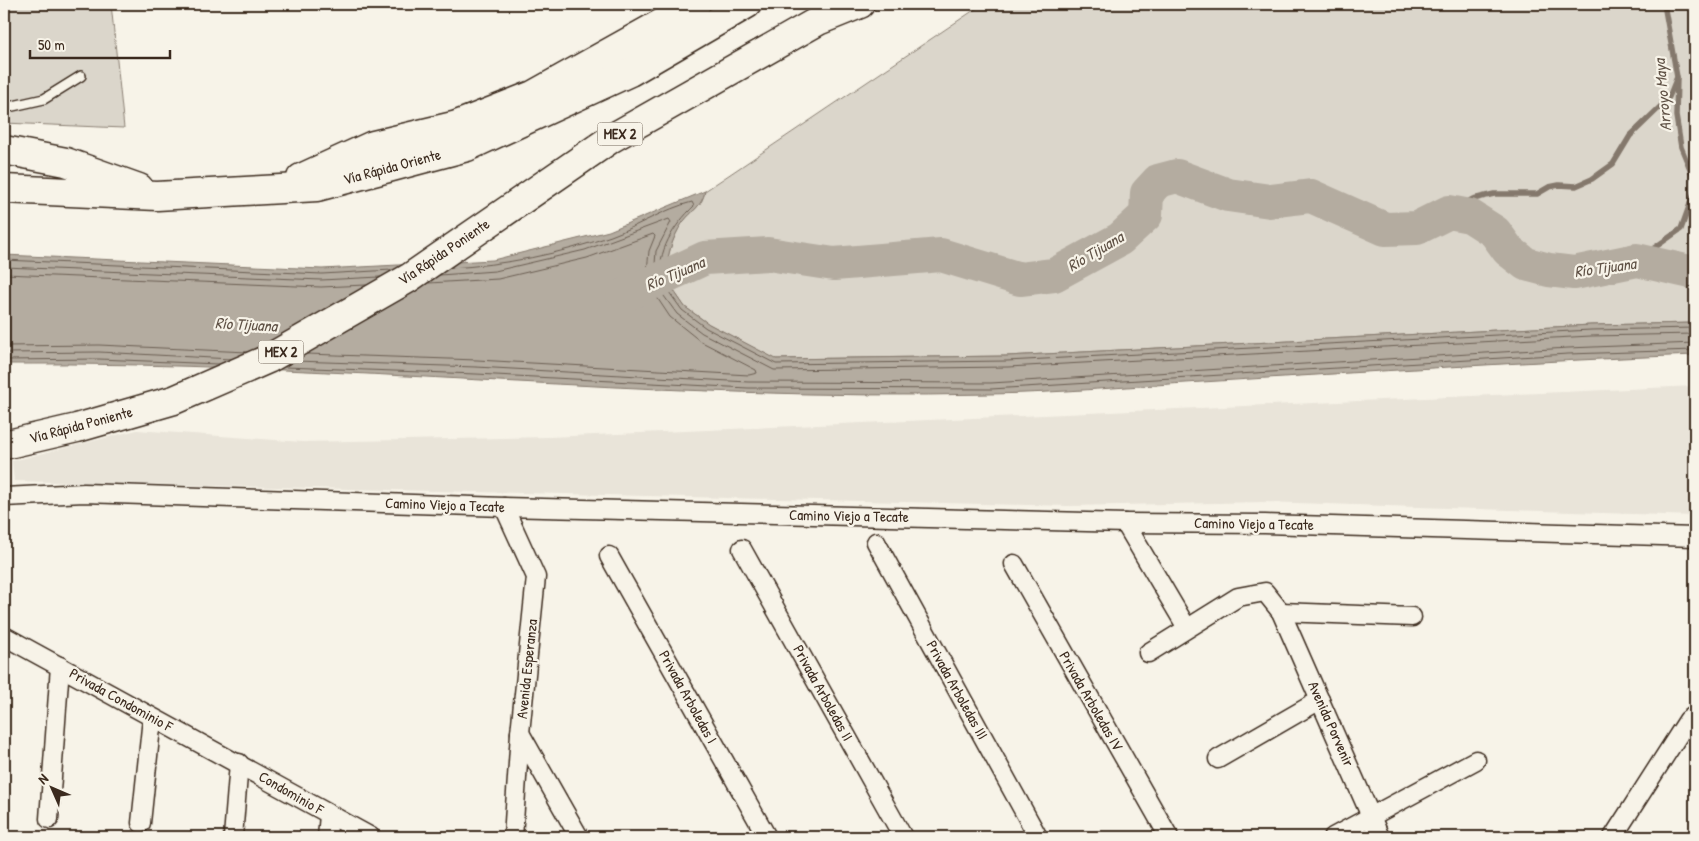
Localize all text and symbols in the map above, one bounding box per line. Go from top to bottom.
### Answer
scale bar [30,28,170,60]
text: 50 m [38,34,65,55]
water label: Arroyo Maya [1648,56,1676,132]
road number: MEX 2 [598,122,642,146]
street label: Vía Rápida Oriente [341,143,443,190]
street label: Vía Rápida Poniente [394,213,494,290]
water label: Río Tijuana [1063,225,1129,276]
water label: Río Tijuana [642,250,709,295]
water label: Río Tijuana [1573,252,1639,282]
water label: Río Tijuana [214,311,279,337]
road number: MEX 2 [258,341,304,364]
street label: Vía Rápida Poniente [27,401,135,448]
street label: Camino Viejo a Tecate [385,492,505,517]
street label: Camino Viejo a Tecate [789,504,909,527]
street label: Camino Viejo a Tecate [1194,512,1314,535]
street label: Avenida Esperanza [511,618,542,720]
street label: Privada Arboledas III [922,636,993,743]
street label: Privada Arboledas II [788,641,858,745]
street label: Privada Arboledas I [654,647,723,747]
street label: Privada Arboledas IV [1054,647,1129,755]
street label: Privada Condominio F [66,662,177,737]
street label: Avenida Porvenir [1303,678,1360,770]
north arrow [28,764,78,814]
street label: Condominio F [255,766,328,820]
text: N [33,769,52,788]

